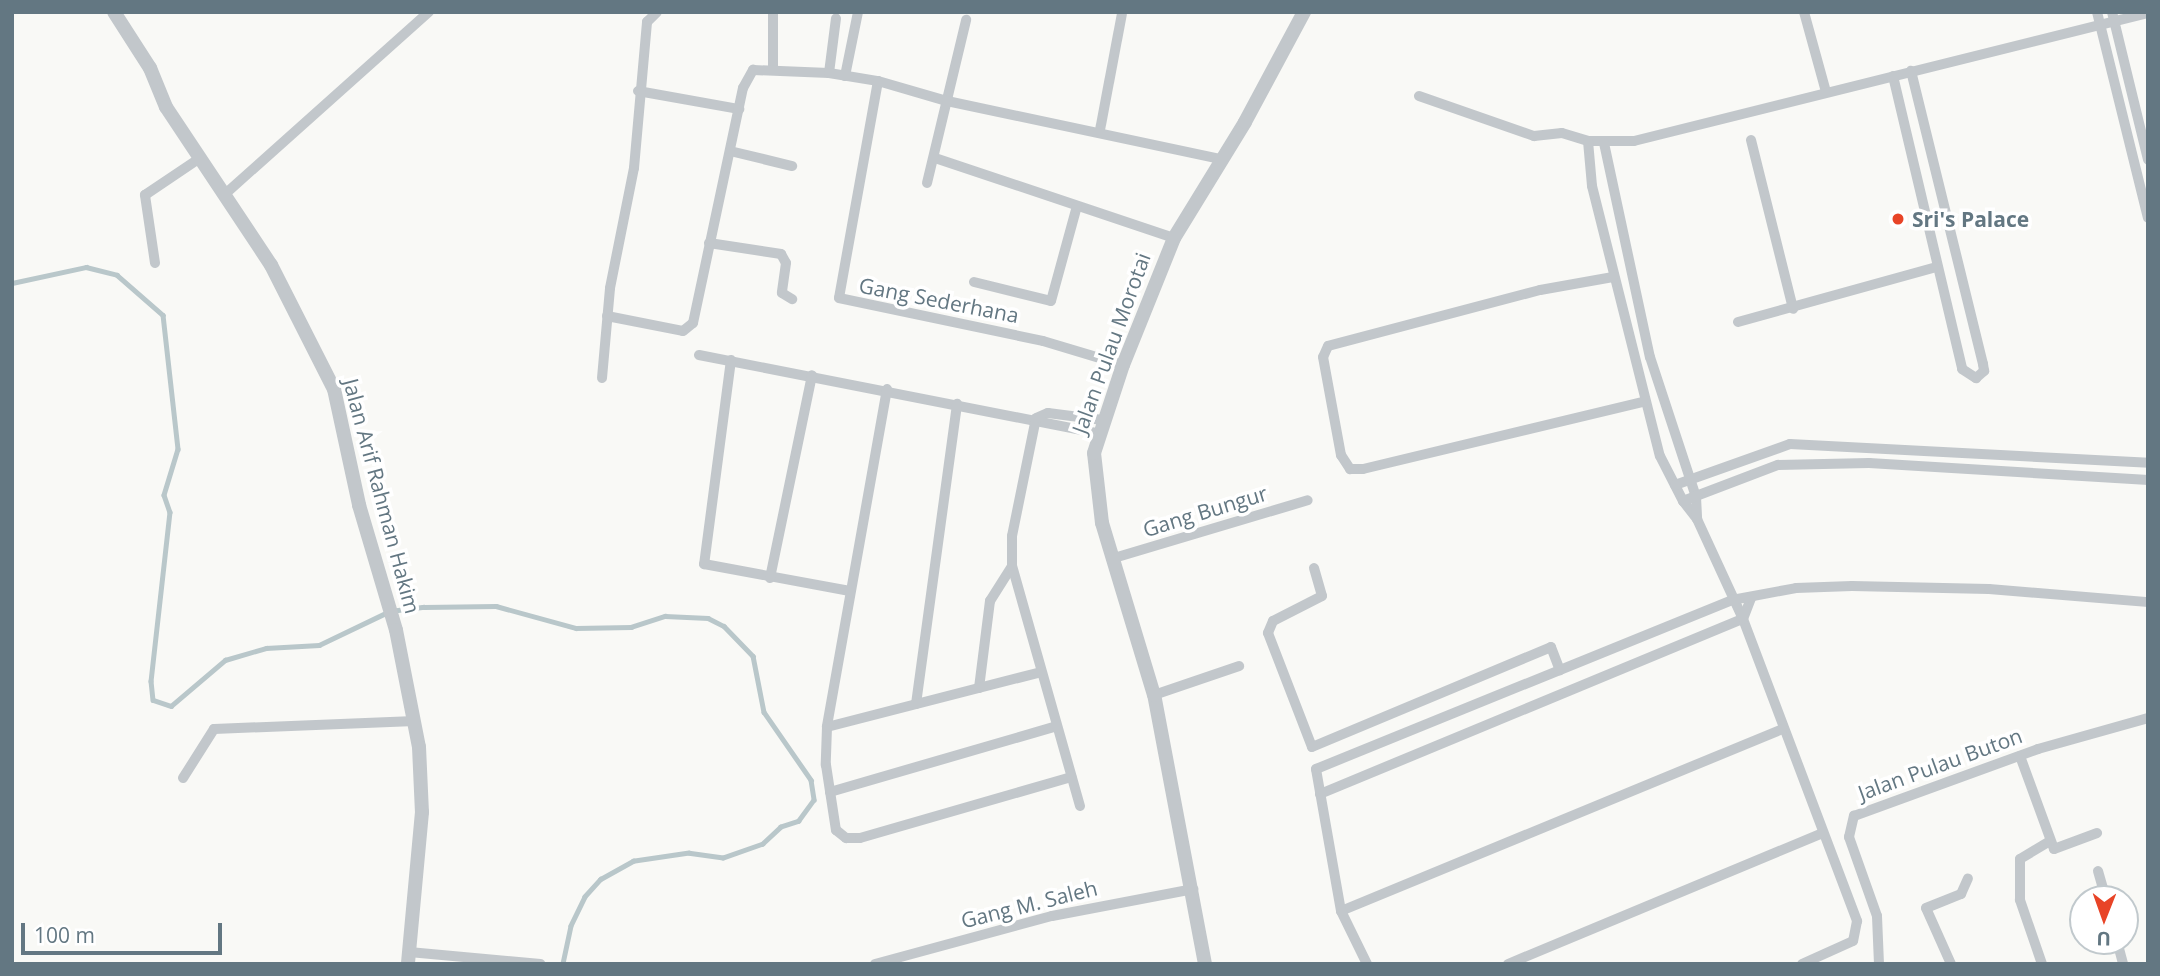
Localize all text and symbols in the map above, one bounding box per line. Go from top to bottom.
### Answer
place label: Sri's Palace [1912,206,2029,232]
marker: Sri's Palace [1890,211,1906,227]
street label: Jalan Pulau Morotai [1067,249,1155,437]
street label: Gang Sederhana [857,272,1021,328]
street label: Jalan Arif Rahman Hakim [338,376,426,616]
street label: Gang Bungur [1140,480,1270,542]
street label: Jalan Pulau Buton [1854,723,2026,805]
street label: Gang M. Saleh [958,875,1100,933]
north arrow [2069,885,2139,955]
scale bar [24,909,226,953]
text: 100 m [34,921,95,949]
text: U [2096,926,2111,952]

